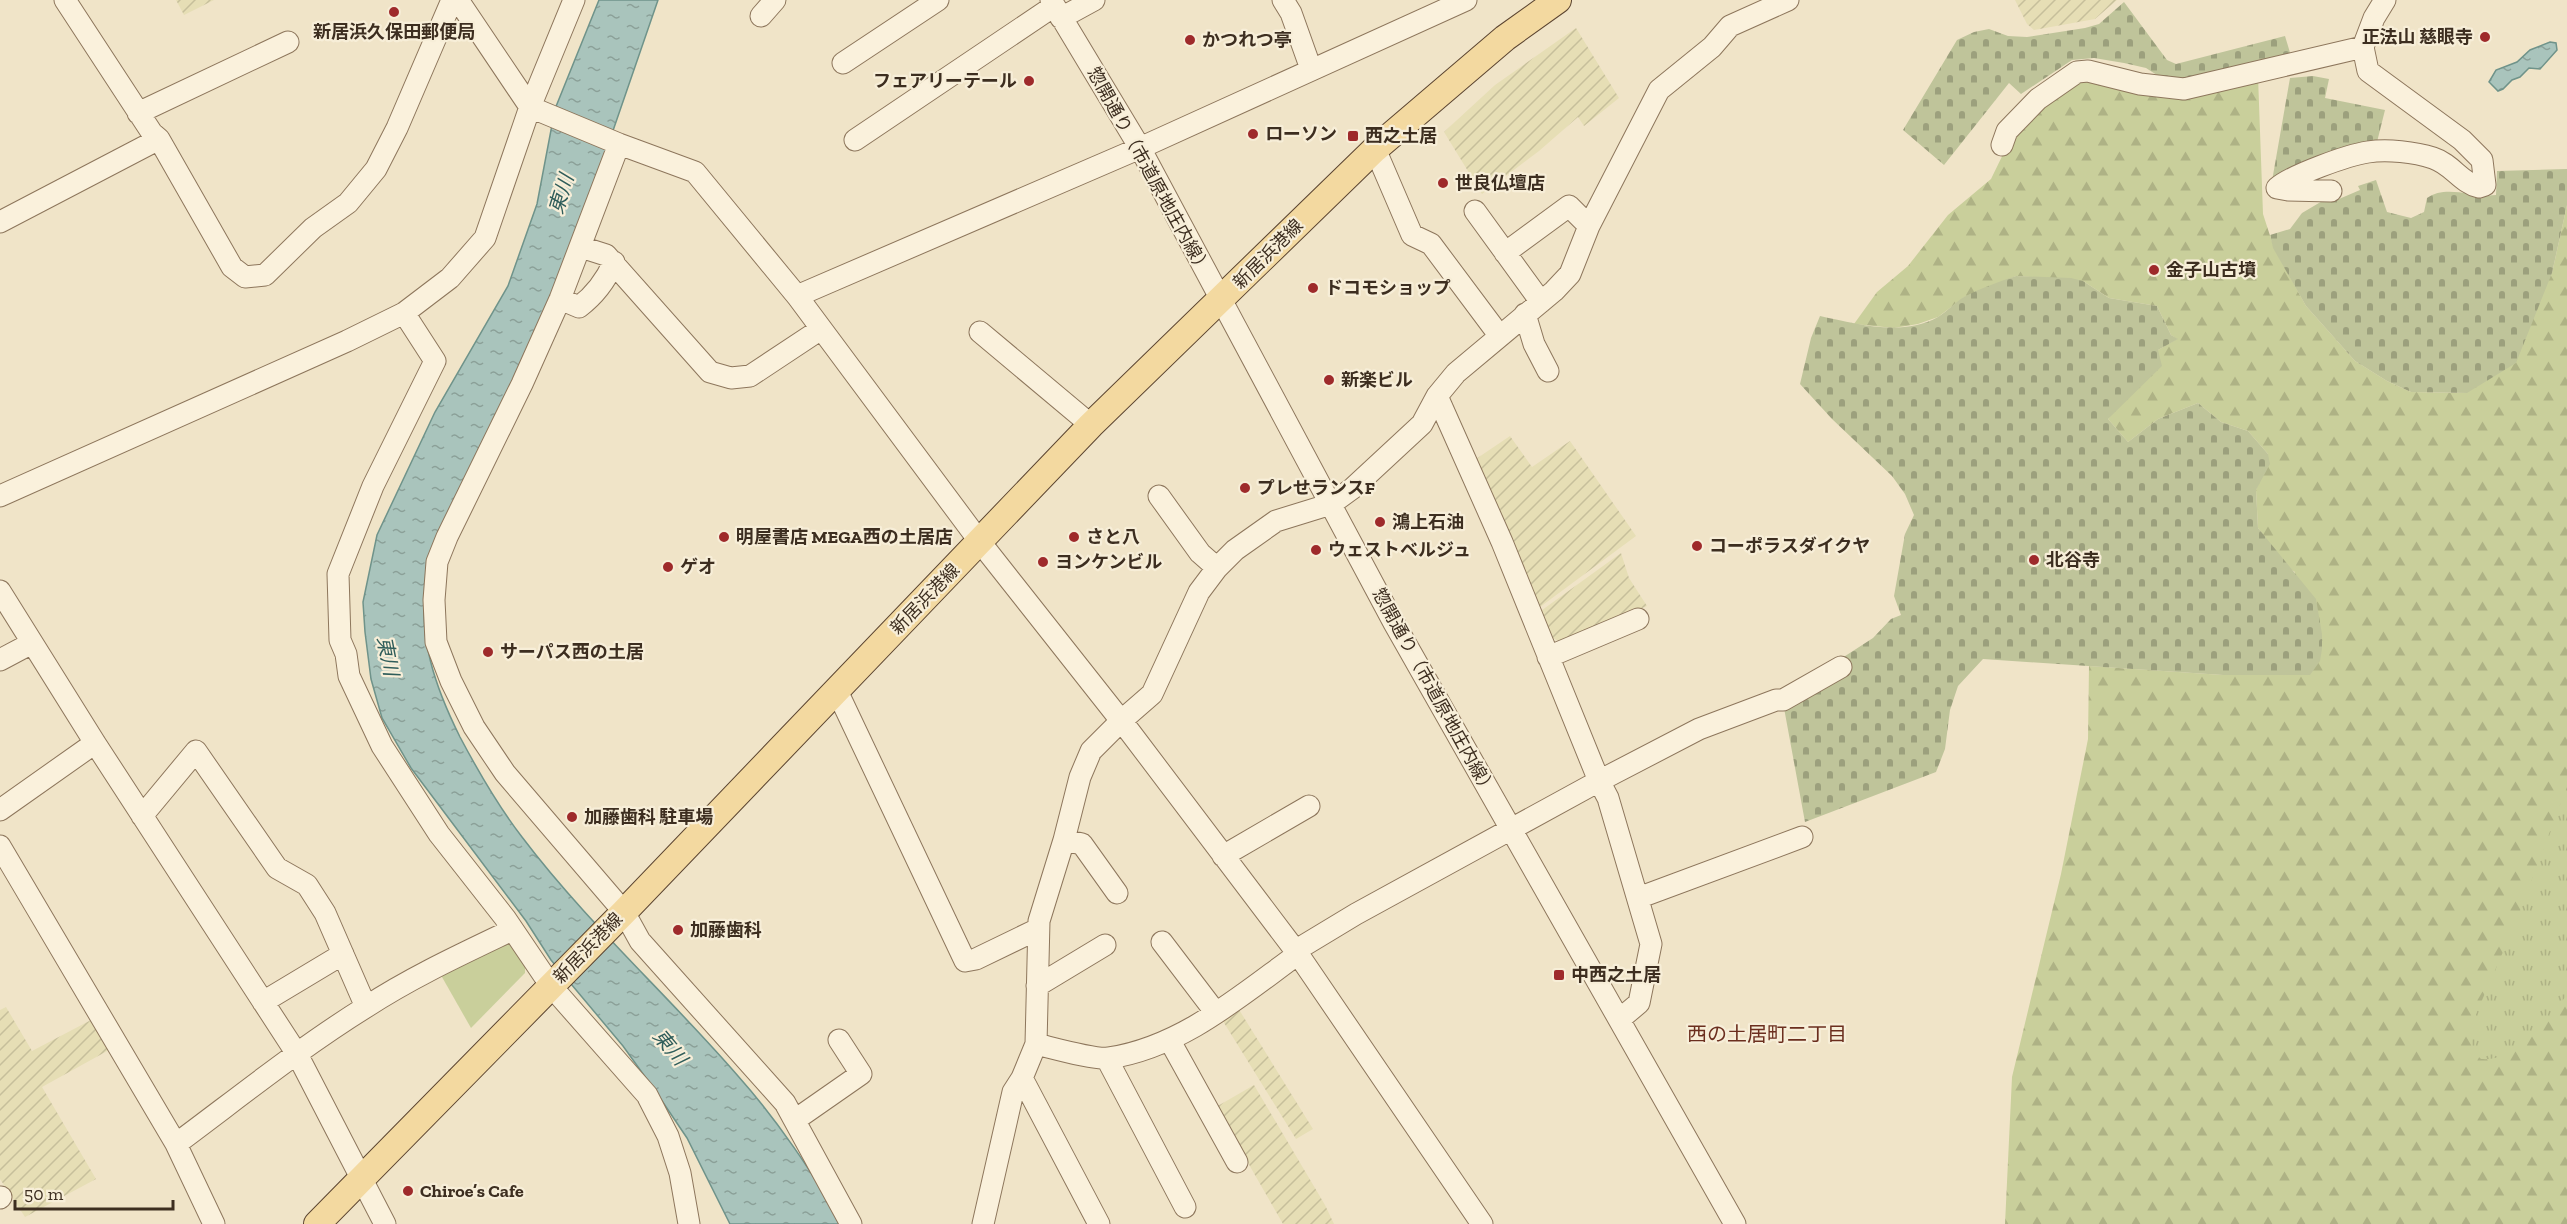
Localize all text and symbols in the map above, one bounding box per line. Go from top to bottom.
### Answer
marker: 新居浜久保田郵便局 [387,5,401,19]
place label: 新居浜久保田郵便局 [313,21,475,43]
place label: 正法山 慈眼寺 [2362,26,2473,48]
place label: かつれつ亭 [1202,29,1292,51]
marker: 正法山 慈眼寺 [2478,30,2492,44]
marker: かつれつ亭 [1183,33,1197,47]
street label: 惣開通り（市道原地庄内線） [1083,63,1215,279]
place label: フェアリーテール [873,70,1017,92]
marker: フェアリーテール [1022,74,1036,88]
place label: ローソン [1265,123,1337,145]
place label: 西之土居 [1365,125,1437,147]
marker: ローソン [1246,127,1260,141]
marker: 西之土居 [1346,129,1360,143]
water label: 東川 [544,169,579,217]
place label: 世良仏壇店 [1455,172,1545,194]
marker: 世良仏壇店 [1436,176,1450,190]
street label: 新居浜港線 [1228,214,1308,294]
place label: 金子山古墳 [2166,259,2256,281]
marker: 金子山古墳 [2147,263,2161,277]
place label: ドコモショップ [1325,277,1451,299]
marker: ドコモショップ [1306,281,1320,295]
place label: 新楽ビル [1341,369,1413,391]
marker: 新楽ビル [1322,373,1336,387]
place label: プレせランスF [1257,477,1375,499]
marker: プレせランスF [1238,481,1252,495]
place label: 鴻上石油 [1392,511,1464,533]
marker: 鴻上石油 [1373,515,1387,529]
place label: 明屋書店 MEGA西の土居店 [736,526,953,548]
place label: さと八 [1086,526,1140,548]
marker: 明屋書店 MEGA西の土居店 [717,530,731,544]
marker: さと八 [1067,530,1081,544]
place label: コーポラスダイクヤ [1709,535,1870,557]
place label: ウェストベルジュ [1328,539,1471,561]
marker: コーポラスダイクヤ [1690,539,1704,553]
marker: ウェストベルジュ [1309,543,1323,557]
place label: 北谷寺 [2046,549,2100,571]
place label: ヨンケンビル [1055,551,1162,573]
marker: 北谷寺 [2027,553,2041,567]
marker: ヨンケンビル [1036,555,1050,569]
place label: ゲオ [680,556,716,578]
street label: 新居浜港線 [886,559,964,639]
marker: ゲオ [661,560,675,574]
street label: 惣開通り（市道原地庄内線） [1368,584,1500,800]
water label: 東川 [372,634,404,680]
place label: サーパス西の土居 [500,641,644,663]
marker: サーパス西の土居 [481,645,495,659]
place label: 加藤歯科 駐車場 [584,806,713,828]
marker: 加藤歯科 駐車場 [565,810,579,824]
street label: 新居浜港線 [549,908,627,988]
place label: 加藤歯科 [690,919,762,941]
marker: 加藤歯科 [671,923,685,937]
place label: 中西之土居 [1571,964,1661,986]
marker: 中西之土居 [1552,968,1566,982]
district label: 西の土居町二丁目 [1687,1022,1847,1046]
water label: 東川 [648,1024,693,1072]
scale bar [15,1173,172,1211]
place label: Chiroe’s Cafe [420,1180,524,1202]
text: 50 m [24,1183,64,1205]
marker: Chiroe’s Cafe [401,1184,415,1198]

